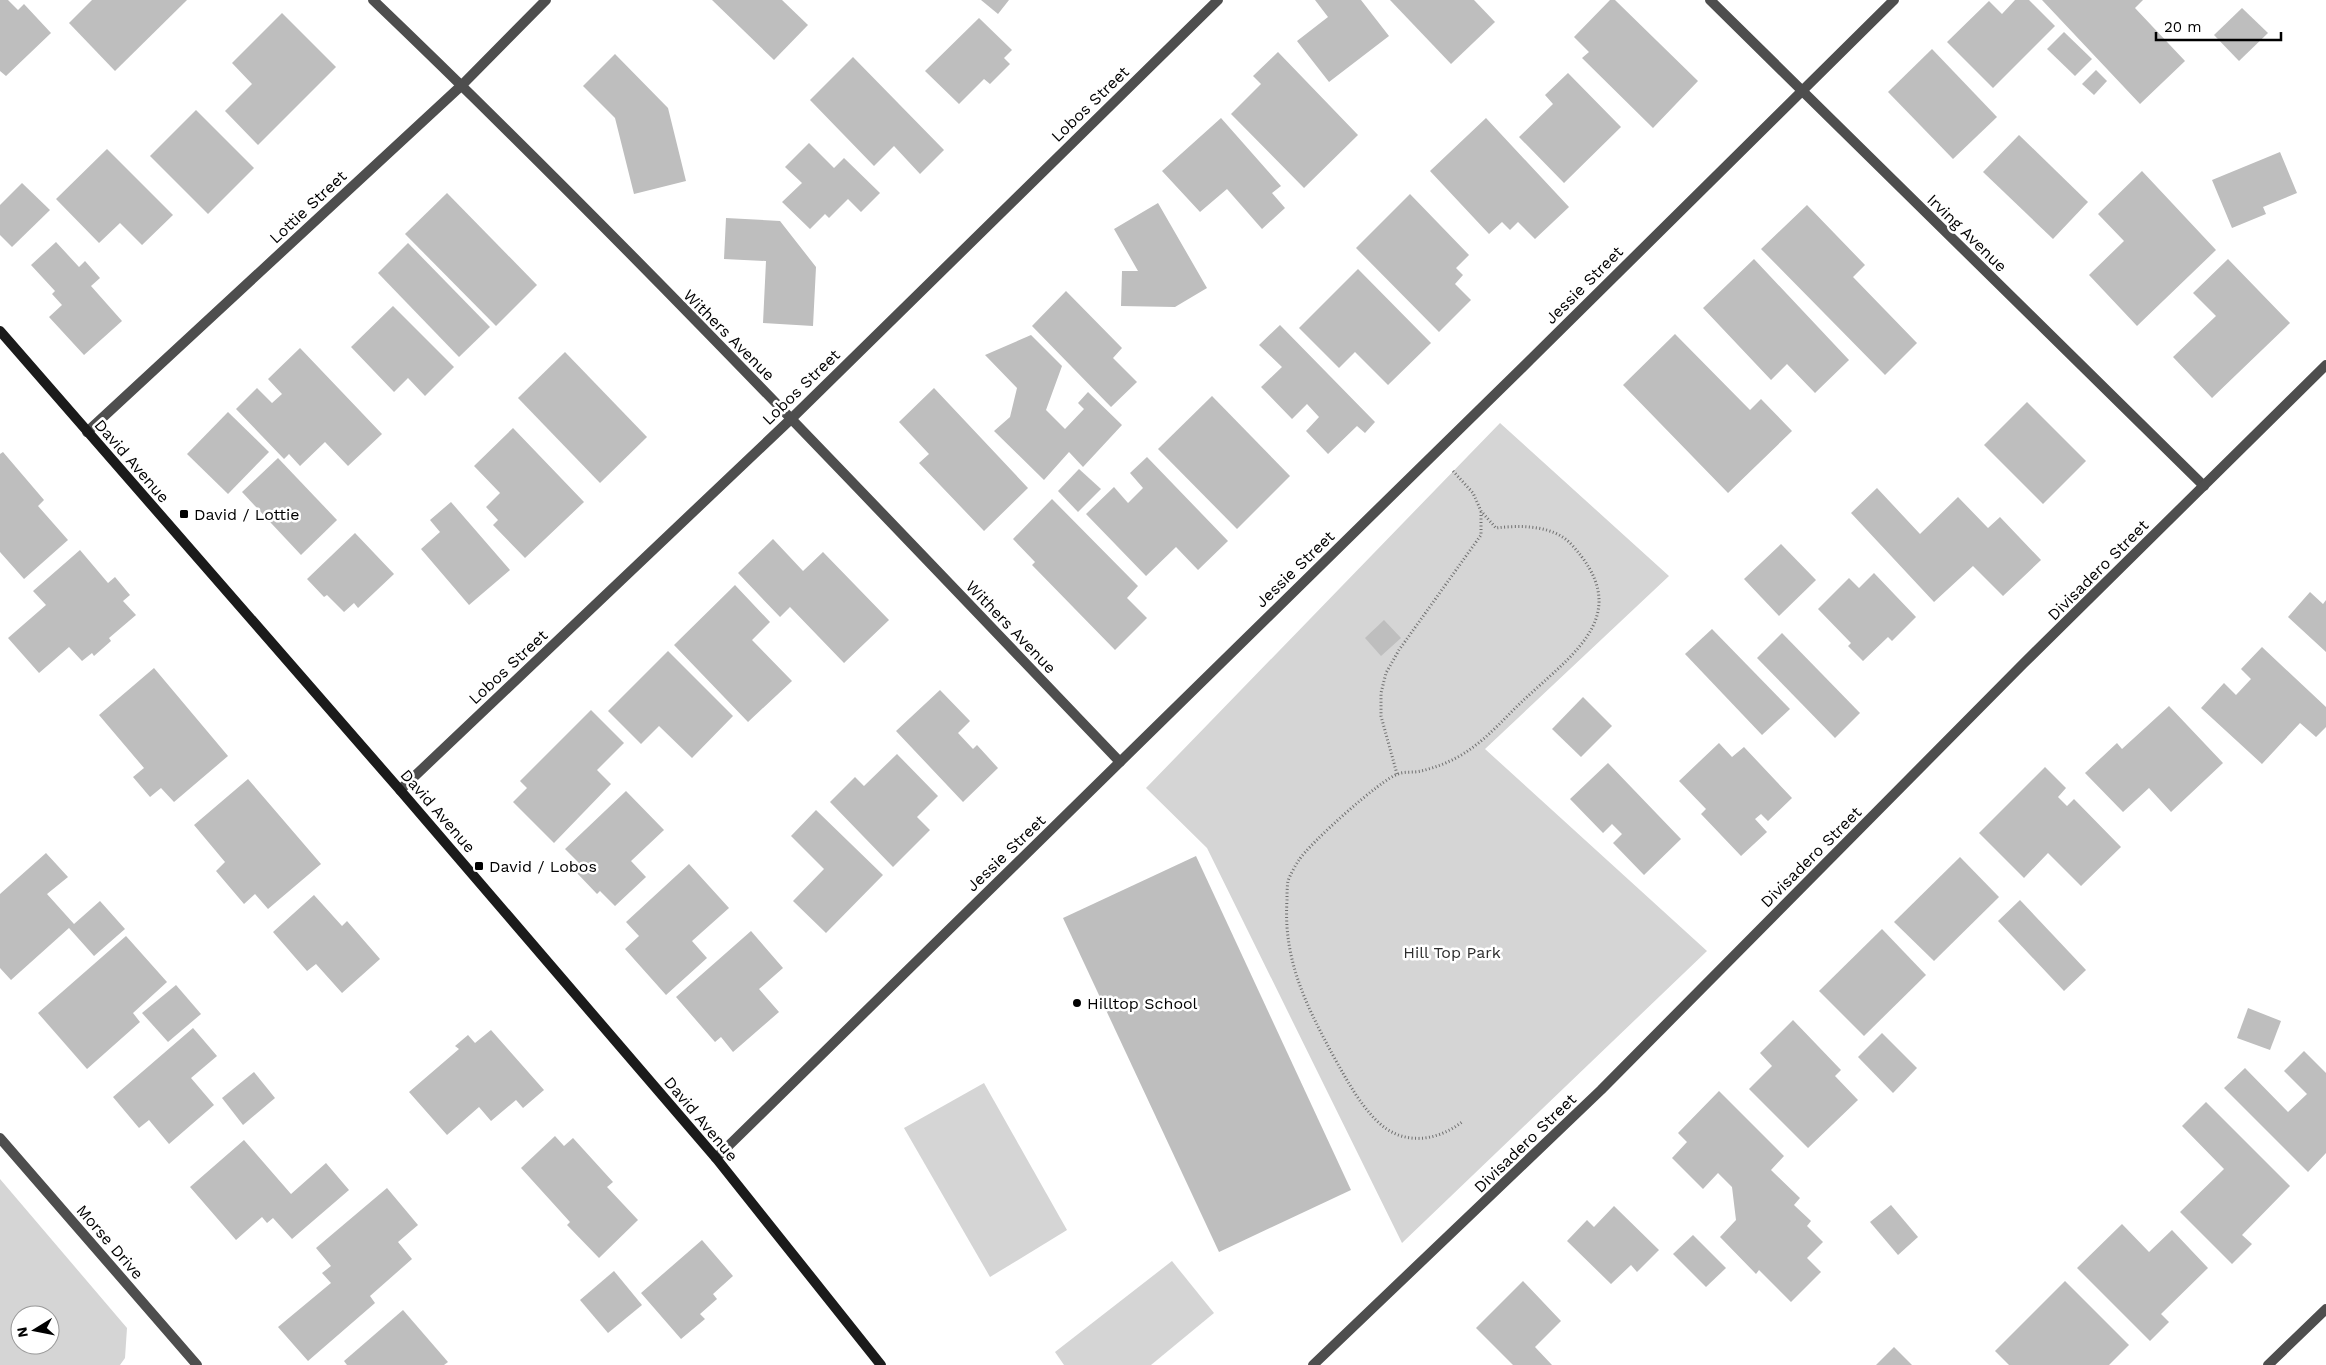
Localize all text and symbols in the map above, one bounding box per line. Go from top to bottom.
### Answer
scale bar [2156,10,2281,42]
text: 20 m [2164,18,2202,36]
street label: Lobos Street [1047,62,1133,146]
street label: Lottie Street [266,166,351,247]
street label: Irving Avenue [1923,190,2011,276]
street label: Jessie Street [1541,242,1627,328]
street label: Withers Avenue [679,285,779,385]
street label: Lobos Street [758,345,844,429]
street label: David Avenue [91,415,173,507]
place label: David / Lottie [194,505,300,524]
marker: David / Lottie [178,508,190,520]
street label: Divisadero Street [2044,516,2152,624]
street label: Jessie Street [1252,526,1339,611]
street label: Withers Avenue [962,577,1060,677]
street label: Lobos Street [465,626,551,708]
street label: David Avenue [397,765,479,857]
street label: Divisadero Street [1757,803,1865,911]
street label: Jessie Street [963,810,1050,895]
place label: David / Lobos [489,857,597,876]
marker: David / Lobos [473,860,485,872]
park label: Hill Top Park [1403,943,1501,962]
place label: Hilltop School [1087,994,1198,1013]
marker: Hilltop School [1071,997,1083,1009]
street label: David Avenue [660,1073,742,1165]
street label: Divisadero Street [1470,1089,1580,1197]
street label: Morse Drive [73,1201,147,1283]
north arrow [10,1305,60,1355]
text: N [13,1326,31,1339]

